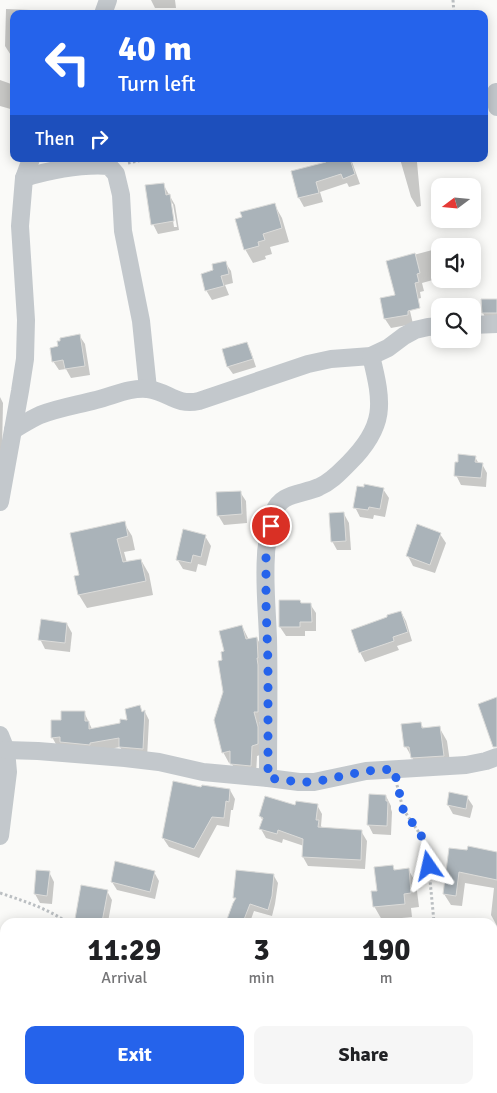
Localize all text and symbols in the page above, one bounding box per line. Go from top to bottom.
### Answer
text: 40 m [118,27,192,70]
icon: left [35,30,100,95]
text: Turn left [118,70,196,97]
icon: right [85,125,113,153]
text: Then [35,127,75,151]
north arrow [431,178,481,228]
map controls [431,178,481,348]
button: sound [431,238,481,288]
button: search [431,298,481,348]
pin [250,505,292,547]
icon: arrive [257,512,285,540]
position arrow [402,839,454,891]
text: 11:29 [87,932,161,969]
text: 3 [253,932,270,969]
text: 190 [362,932,410,969]
text: Arrival [101,968,147,988]
text: min [249,968,274,988]
text: m [380,968,393,988]
button: Exit [25,1026,244,1084]
button: Share [254,1026,473,1084]

